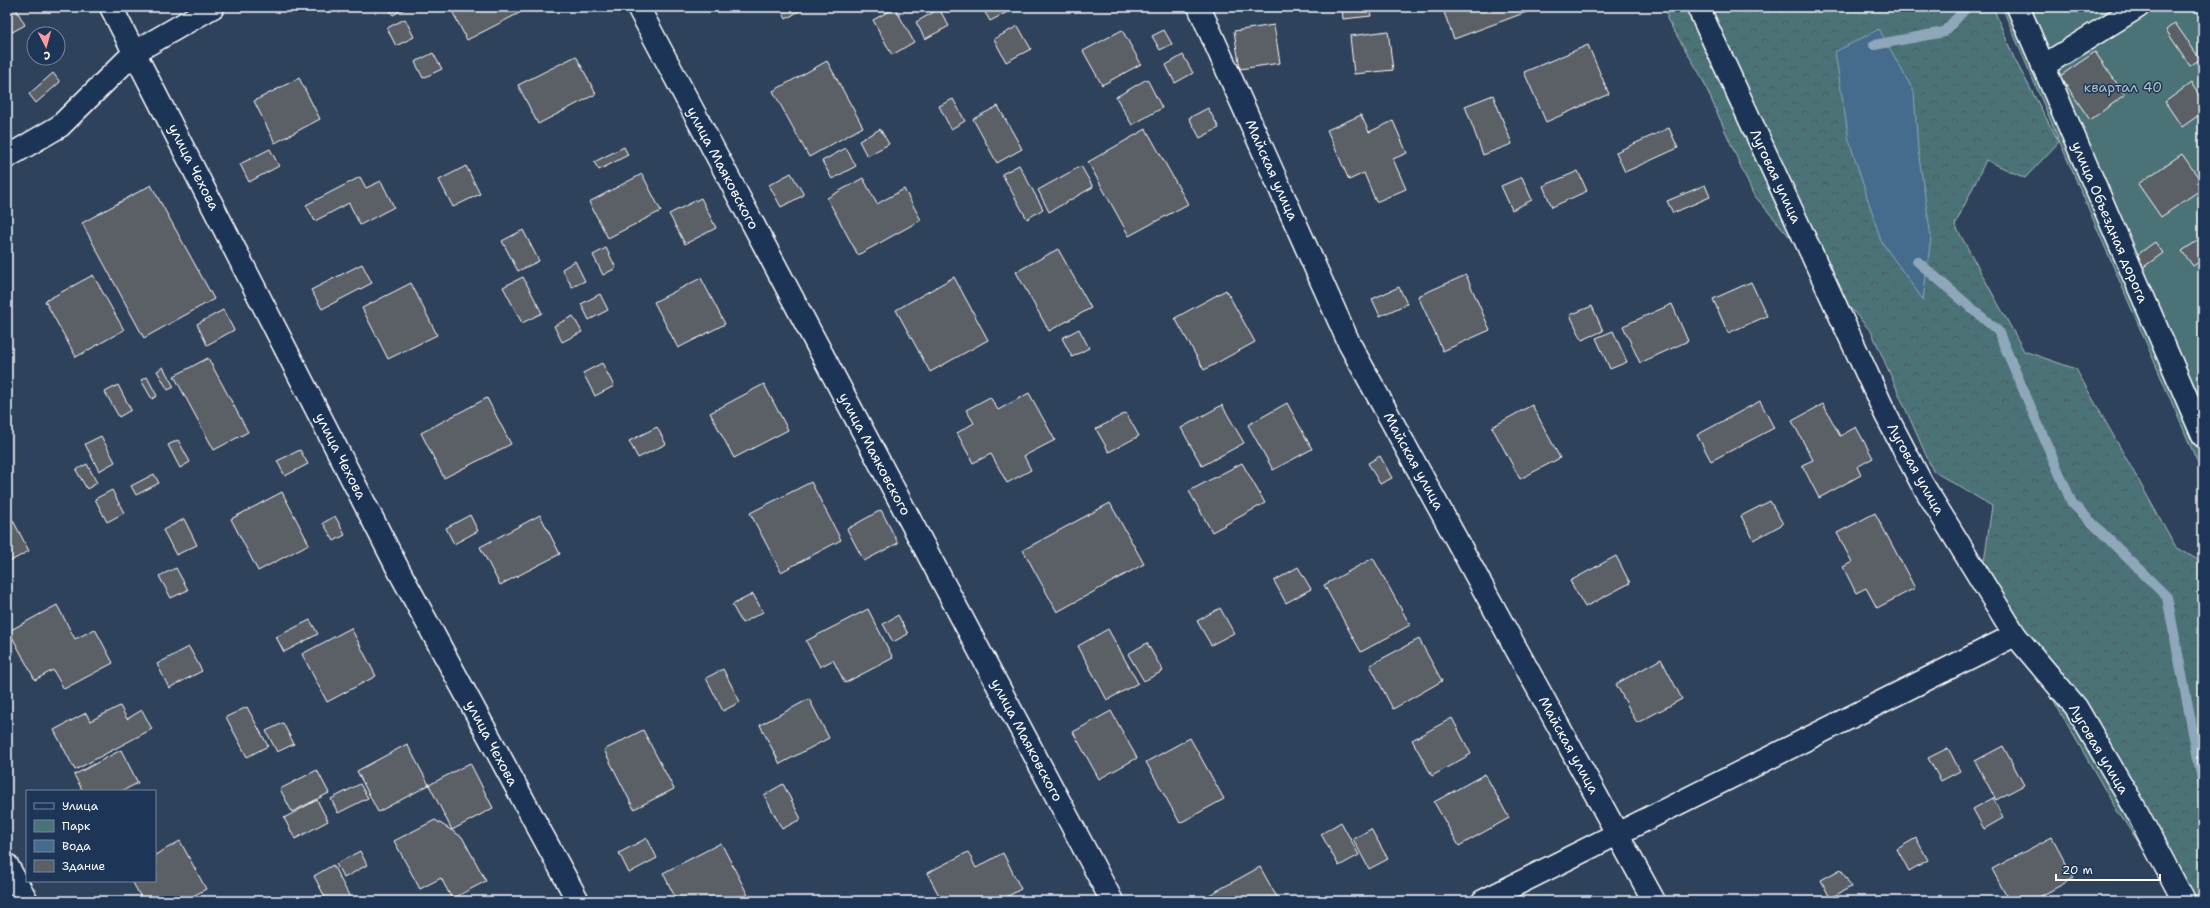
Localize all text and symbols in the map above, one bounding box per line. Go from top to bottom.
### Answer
north arrow [26,26,66,66]
text: С [43,48,51,63]
park label: квартал 40 [2084,78,2162,96]
street label: улица Маяковского [683,104,763,232]
street label: Майская улица [1242,117,1302,224]
street label: улица Чехова [164,121,224,214]
street label: Луговая улица [1746,126,1806,226]
street label: улица Объездная дорога [2068,139,2152,306]
street label: улица Маяковского [835,390,915,518]
street label: Майская улица [1380,409,1448,513]
street label: улица Чехова [311,410,371,503]
street label: Луговая улица [1883,420,1949,518]
street label: улица Маяковского [987,676,1067,804]
street label: Майская улица [1535,693,1603,797]
street label: улица Чехова [462,697,522,789]
street label: Луговая улица [2065,701,2133,798]
legend [26,790,156,882]
text: Улица [62,798,99,814]
text: Парк [62,818,91,834]
text: Вода [62,838,91,854]
scale bar [2056,856,2160,882]
text: Здание [62,858,106,874]
text: 20 m [2062,862,2093,878]

